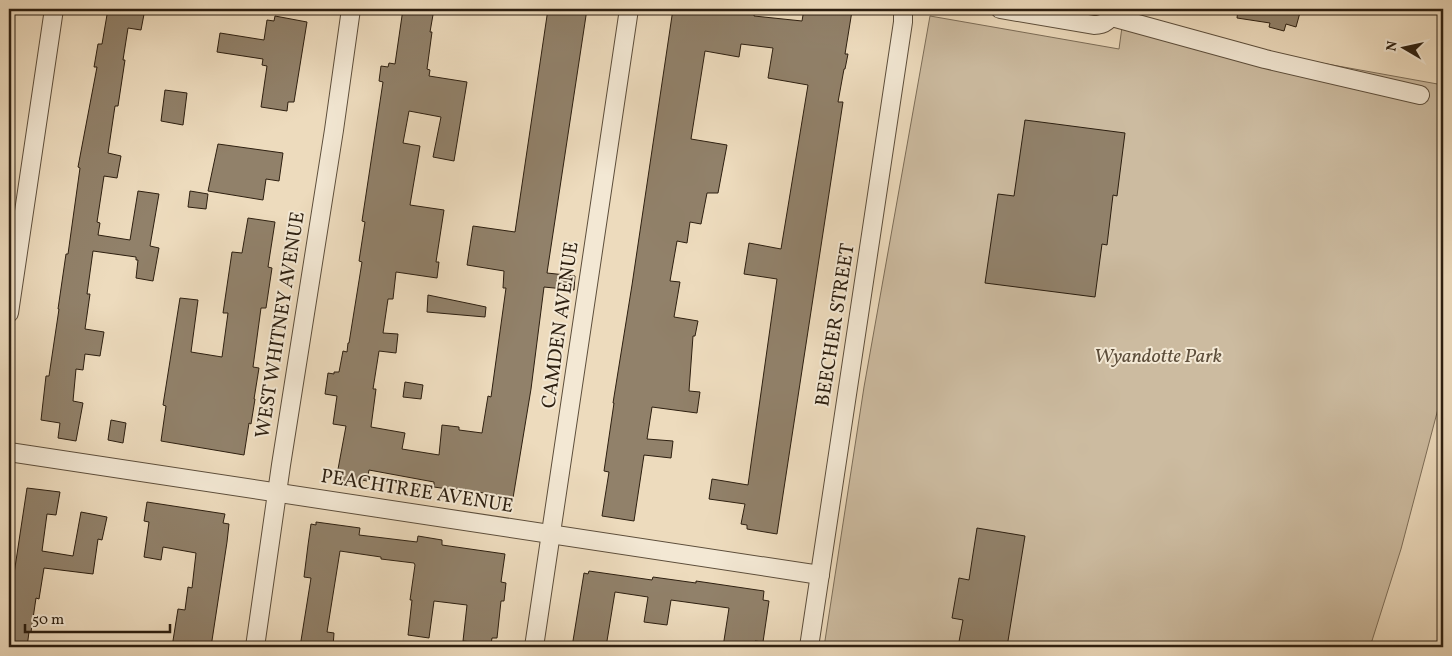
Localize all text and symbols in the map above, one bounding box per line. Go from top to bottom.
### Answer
north arrow [1380,22,1430,72]
text: N [1382,40,1403,53]
street label: WEST WHITNEY AVENUE [249,210,313,440]
street label: CAMDEN AVENUE [535,240,587,410]
street label: BEECHER STREET [809,241,863,409]
park label: Wyandotte Park [1094,343,1222,371]
street label: PEACHTREE AVENUE [319,463,515,521]
scale bar [25,601,170,633]
text: 50 m [32,610,64,631]

